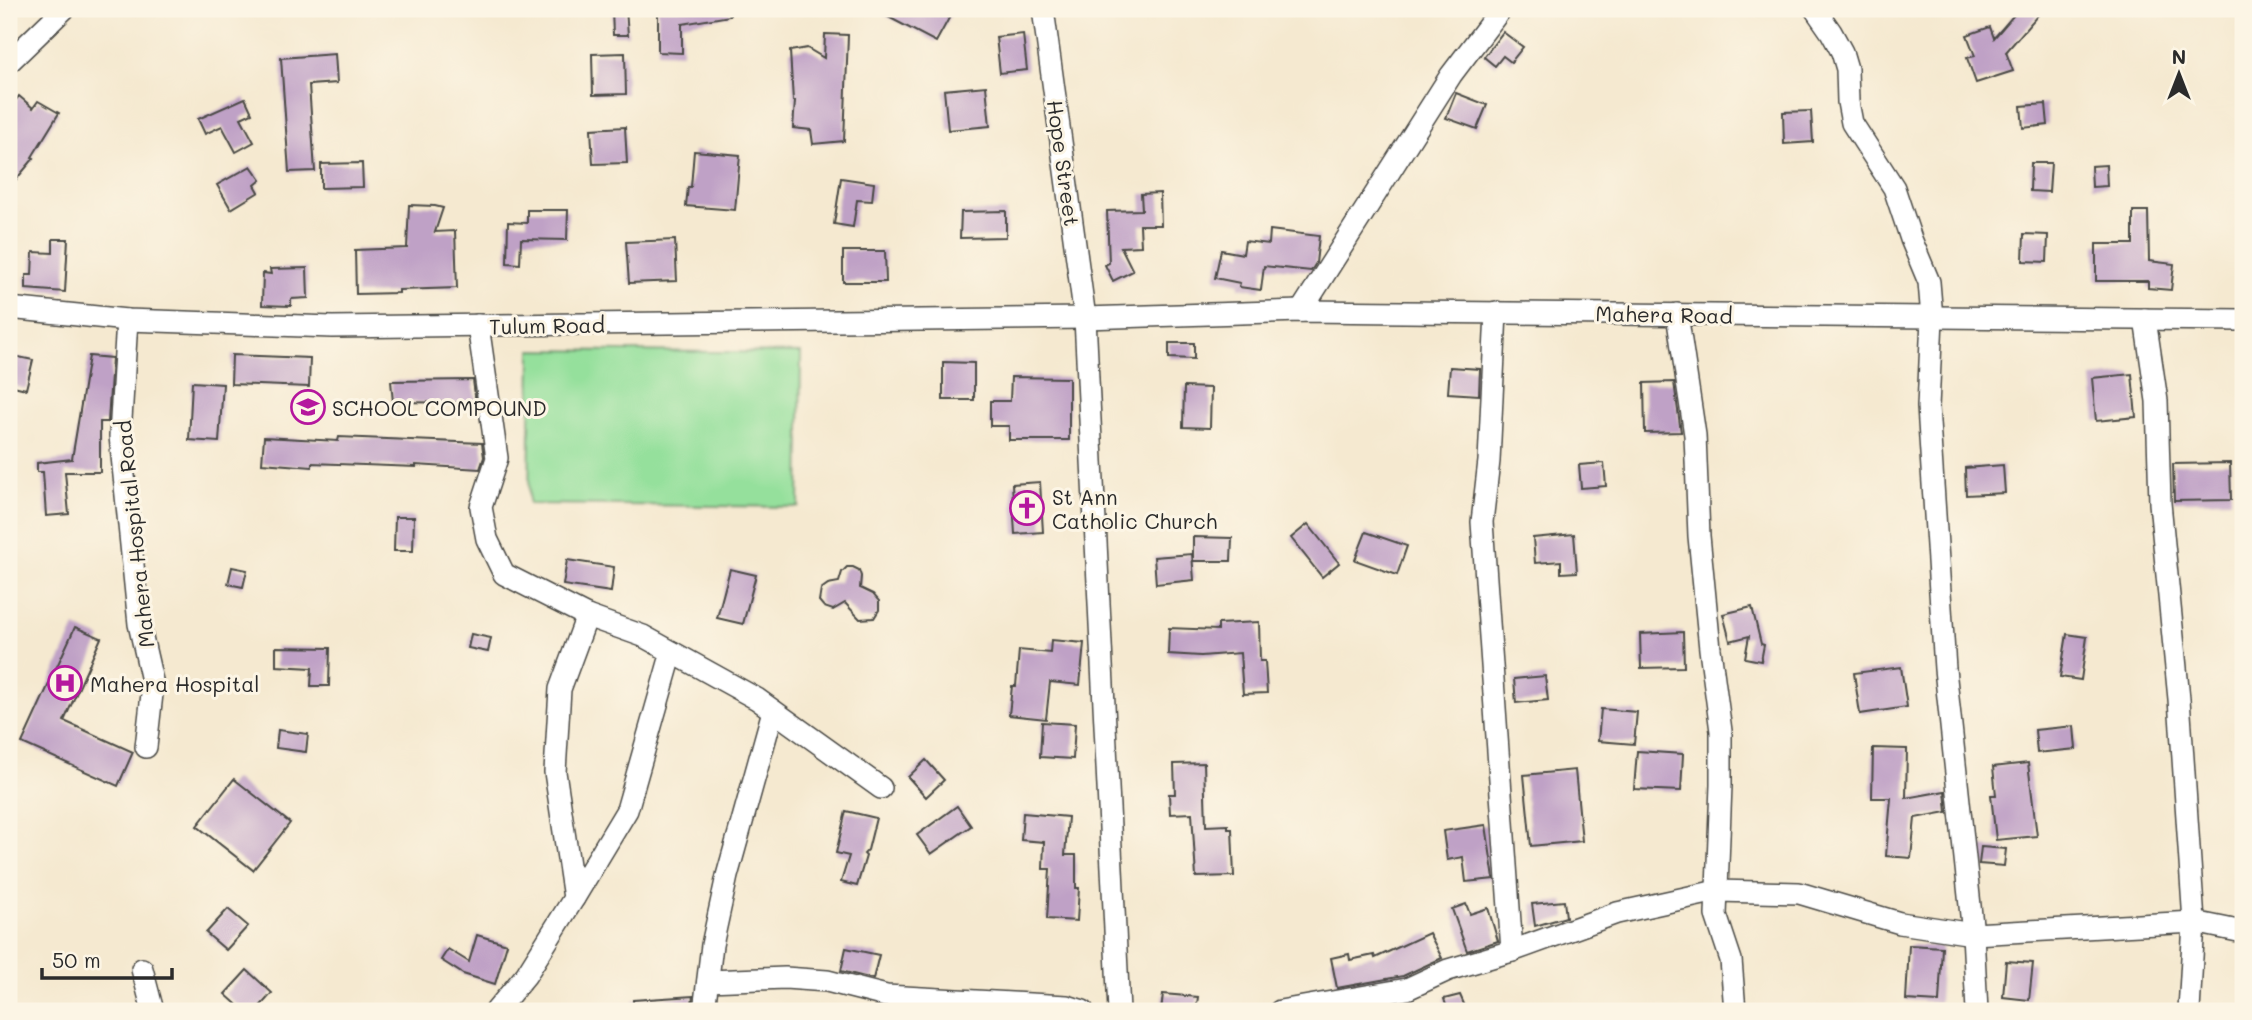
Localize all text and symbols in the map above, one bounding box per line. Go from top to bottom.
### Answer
north arrow [2144,38,2214,108]
text: N [2172,44,2186,69]
street label: Hope Street [1042,98,1086,228]
street label: Mahera Road [1595,299,1733,329]
street label: Tulum Road [489,310,605,340]
school or university icon: SCHOOL COMPOUND [289,388,327,426]
place label: SCHOOL COMPOUND [332,394,547,421]
street label: Mahera Hospital Road [109,419,159,649]
place label: St Ann Catholic Church [1052,483,1217,534]
church icon: St Ann Catholic Church [1008,489,1046,527]
hospital icon: Mahera Hospital [46,664,84,702]
place label: Mahera Hospital [90,670,260,697]
scale bar [42,936,172,980]
text: 50 m [52,946,101,973]

